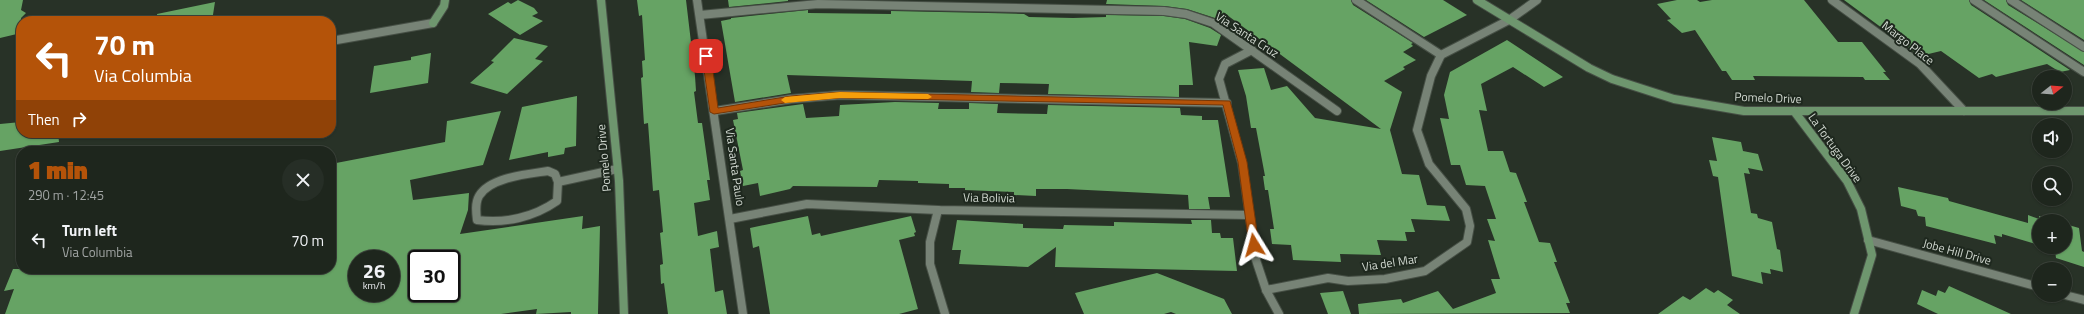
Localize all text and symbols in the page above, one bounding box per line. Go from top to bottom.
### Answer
street label: Via Santa Cruz [1212,7,1283,62]
street label: Margo Place [1878,16,1939,69]
text: 70 m [94,23,155,66]
icon: left [28,32,80,84]
pin [689,39,723,73]
icon: arrive [695,45,717,67]
text: Via Columbia [94,62,192,89]
north arrow [2032,70,2072,110]
map controls [2032,70,2072,302]
street label: Pomelo Drive [1734,87,1802,108]
text: Then [28,108,60,131]
icon: right [68,108,90,130]
street label: La Tortuga Drive [1804,109,1867,186]
button: sound [2032,118,2072,158]
street label: Pomelo Drive [591,124,616,192]
street label: Via Santa Paulo [721,127,750,207]
text: 1 min [28,152,88,188]
button: close [282,159,324,201]
button: search [2032,166,2072,206]
text: 290 m · 12:45 [28,185,104,205]
street label: Via Bolivia [963,188,1015,207]
button: + [2032,214,2072,254]
text: Turn left [62,219,117,242]
position arrow [1233,224,1275,266]
icon: left [28,229,50,251]
text: 70 m [291,229,324,252]
street label: Jobe Hill Drive [1921,233,1993,270]
text: Via Columbia [62,242,133,262]
street label: Via del Mar [1361,249,1419,276]
speed limit sign: 30 [408,250,460,302]
text: 26 [363,255,385,286]
button: − [2032,262,2072,302]
text: km/h [363,278,385,293]

